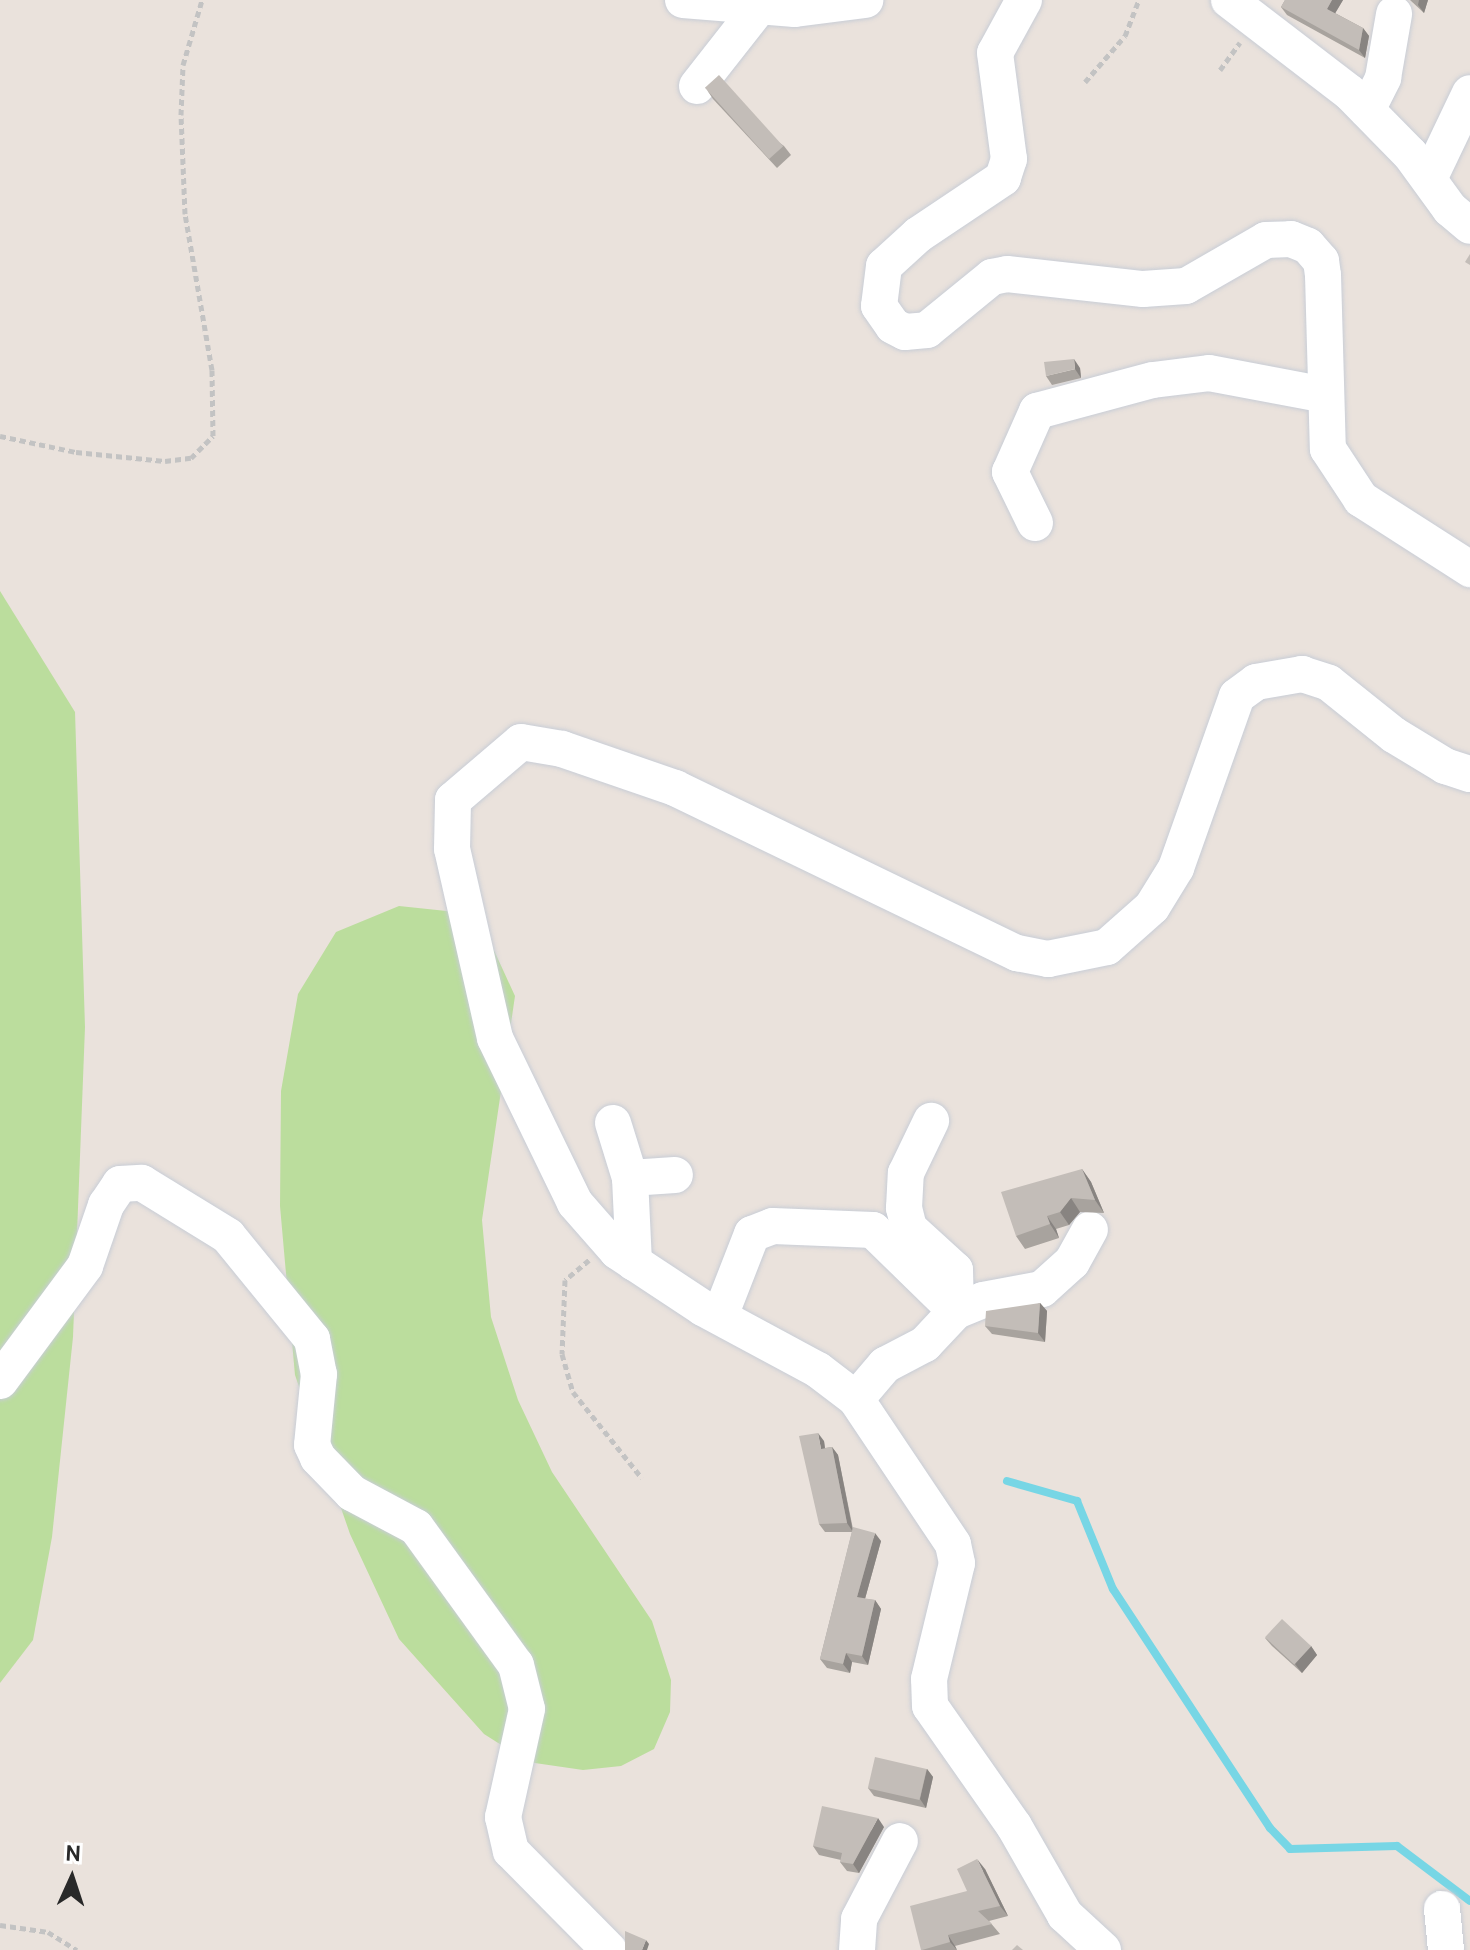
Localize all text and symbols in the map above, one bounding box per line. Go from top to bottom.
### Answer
north arrow [32,1838,112,1918]
text: N [65,1840,82,1867]

